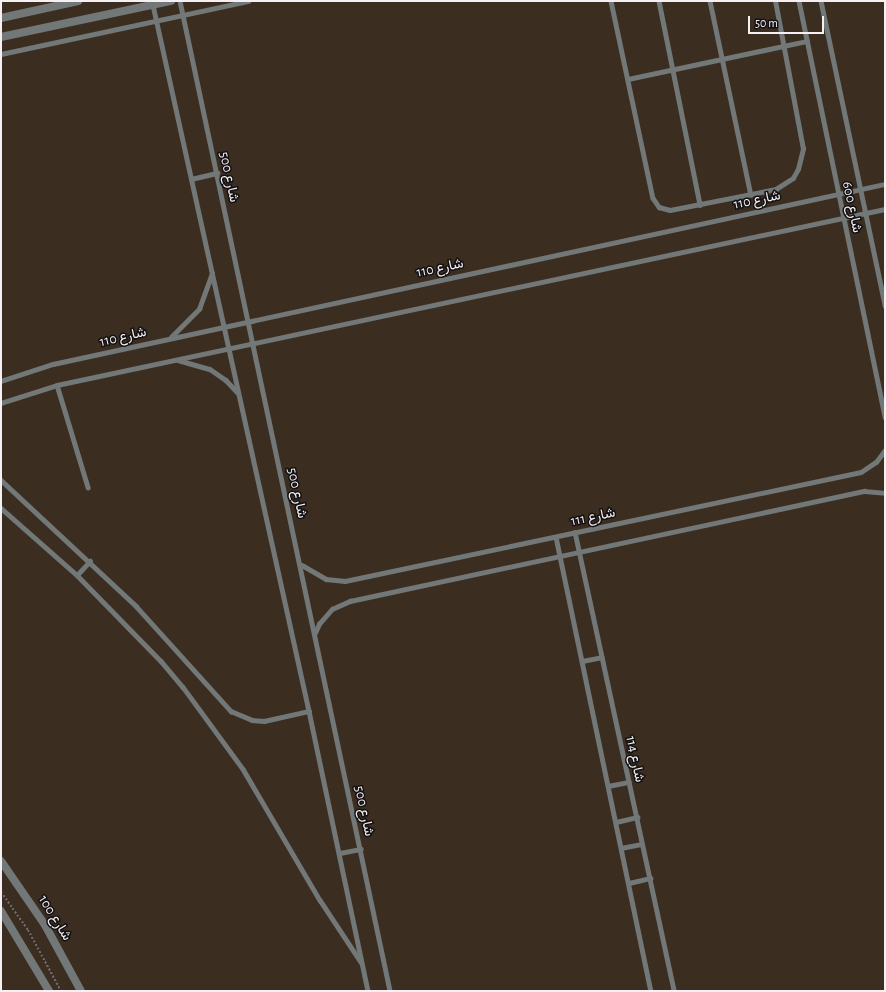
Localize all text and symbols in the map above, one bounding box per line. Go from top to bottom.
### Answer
scale bar [750,8,826,34]
text: 50 m [755,17,778,29]
street label: شارع 500 [215,150,243,204]
street label: شارع 600 [838,180,866,234]
street label: شارع 110 [732,187,782,213]
street label: شارع 110 [415,255,465,281]
street label: شارع 110 [98,323,148,351]
street label: شارع 500 [283,466,311,520]
street label: شارع 111 [569,504,617,530]
street label: شارع 114 [622,734,648,784]
street label: شارع 500 [350,784,378,838]
street label: شارع 100 [35,892,75,944]

